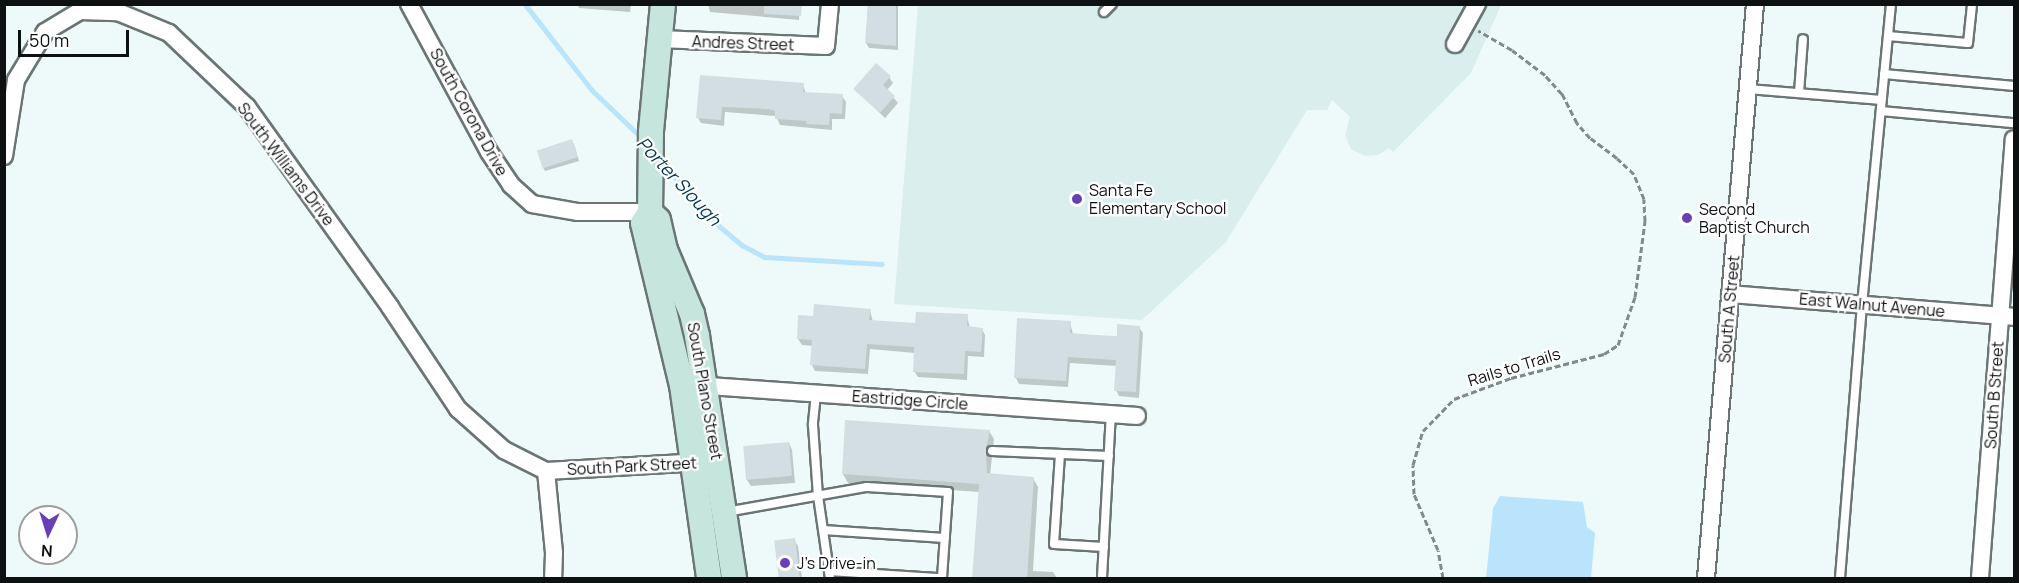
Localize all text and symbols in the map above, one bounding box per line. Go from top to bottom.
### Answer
scale bar [21,18,132,56]
text: 50 m [29,28,69,52]
street label: Andres Street [691,32,795,54]
street label: South Corona Drive [426,45,512,179]
street label: South Williams Drive [233,99,339,229]
water label: Porter Slough [632,132,726,230]
place label: Santa Fe Elementary School [1089,180,1227,218]
marker: Santa Fe Elementary School [1070,192,1084,206]
place label: Second Baptist Church [1699,199,1810,237]
marker: Second Baptist Church [1680,211,1694,225]
street label: South A Street [1715,254,1743,364]
street label: East Walnut Avenue [1798,289,1946,321]
street label: South Plano Street [683,321,727,461]
street label: South B Street [1981,340,2007,450]
street label: Rails to Trails [1465,344,1563,390]
street label: Eastridge Circle [851,386,969,414]
street label: South Park Street [567,453,697,479]
north arrow [18,505,78,565]
text: N [40,540,53,562]
place label: J's Drive-in [797,553,876,573]
marker: J's Drive-in [778,556,792,570]

